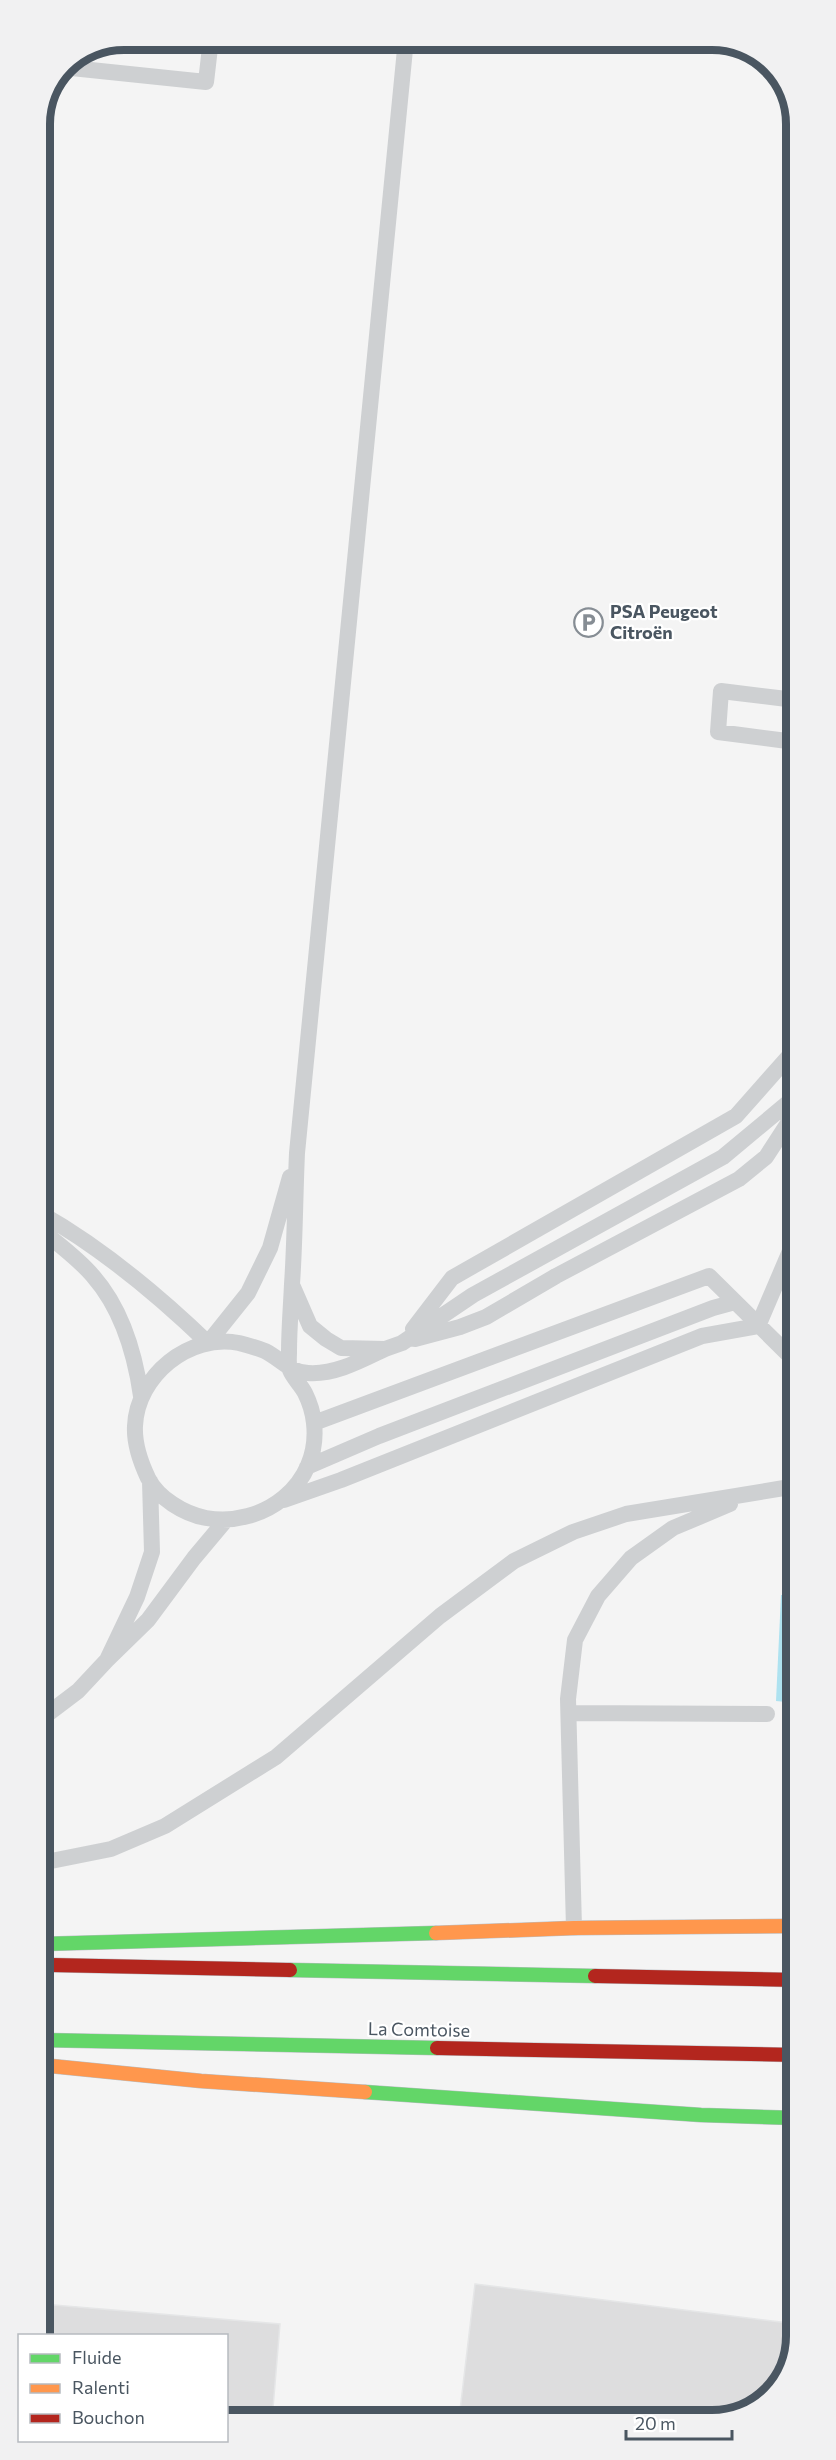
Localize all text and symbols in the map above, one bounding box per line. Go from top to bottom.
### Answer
place label: PSA Peugeot Citroën [610,600,718,643]
parking icon: PSA Peugeot Citroën [573,606,605,638]
street label: La Comtoise [368,2017,470,2041]
legend [18,2334,228,2442]
text: Fluide [72,2346,121,2368]
text: Ralenti [72,2376,130,2398]
scale bar [626,2403,732,2441]
text: Bouchon [72,2406,145,2428]
text: 20 m [635,2412,676,2434]

